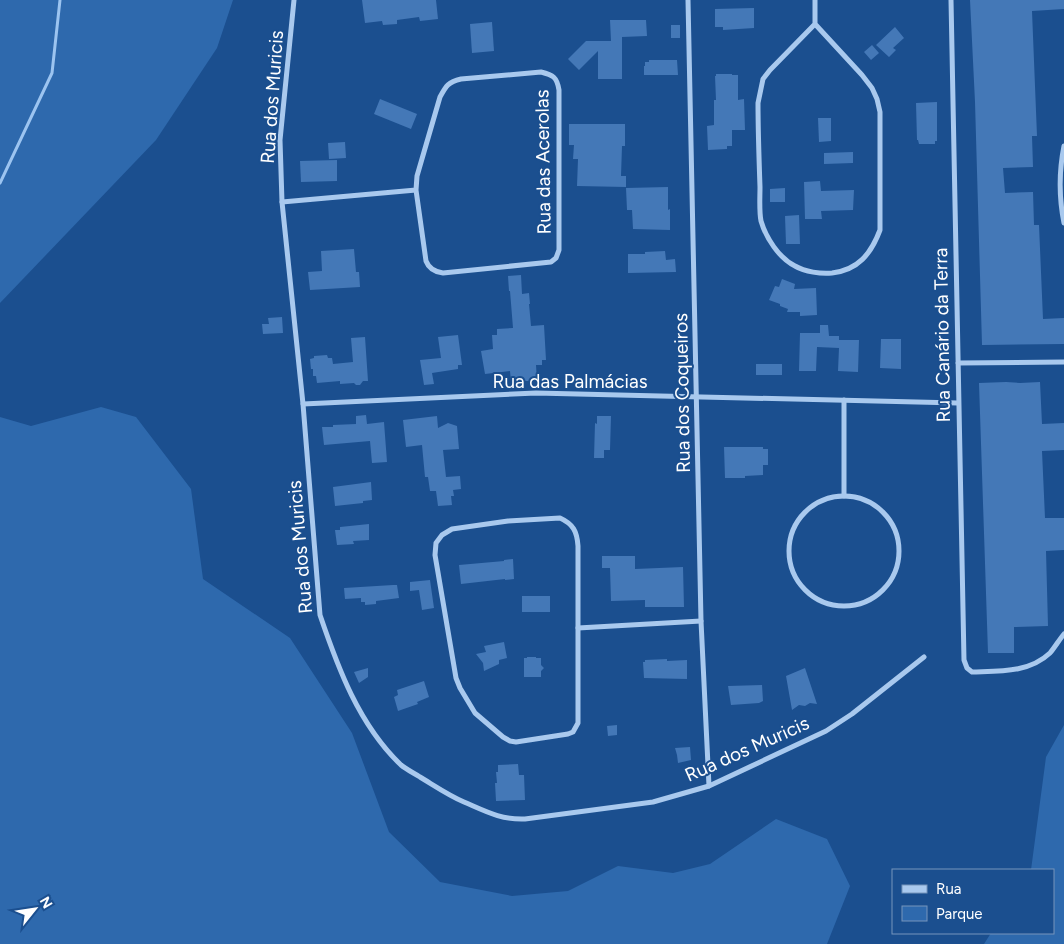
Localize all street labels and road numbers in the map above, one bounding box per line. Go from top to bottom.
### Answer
street label: Rua dos Muricis [256,29,288,164]
street label: Rua das Acerolas [530,89,556,235]
street label: Rua Canário da Terra [929,247,955,423]
street label: Rua dos Coqueiros [669,313,695,473]
street label: Rua das Palmácias [492,370,648,393]
street label: Rua dos Muricis [283,479,317,615]
street label: Rua dos Muricis [681,711,813,787]

